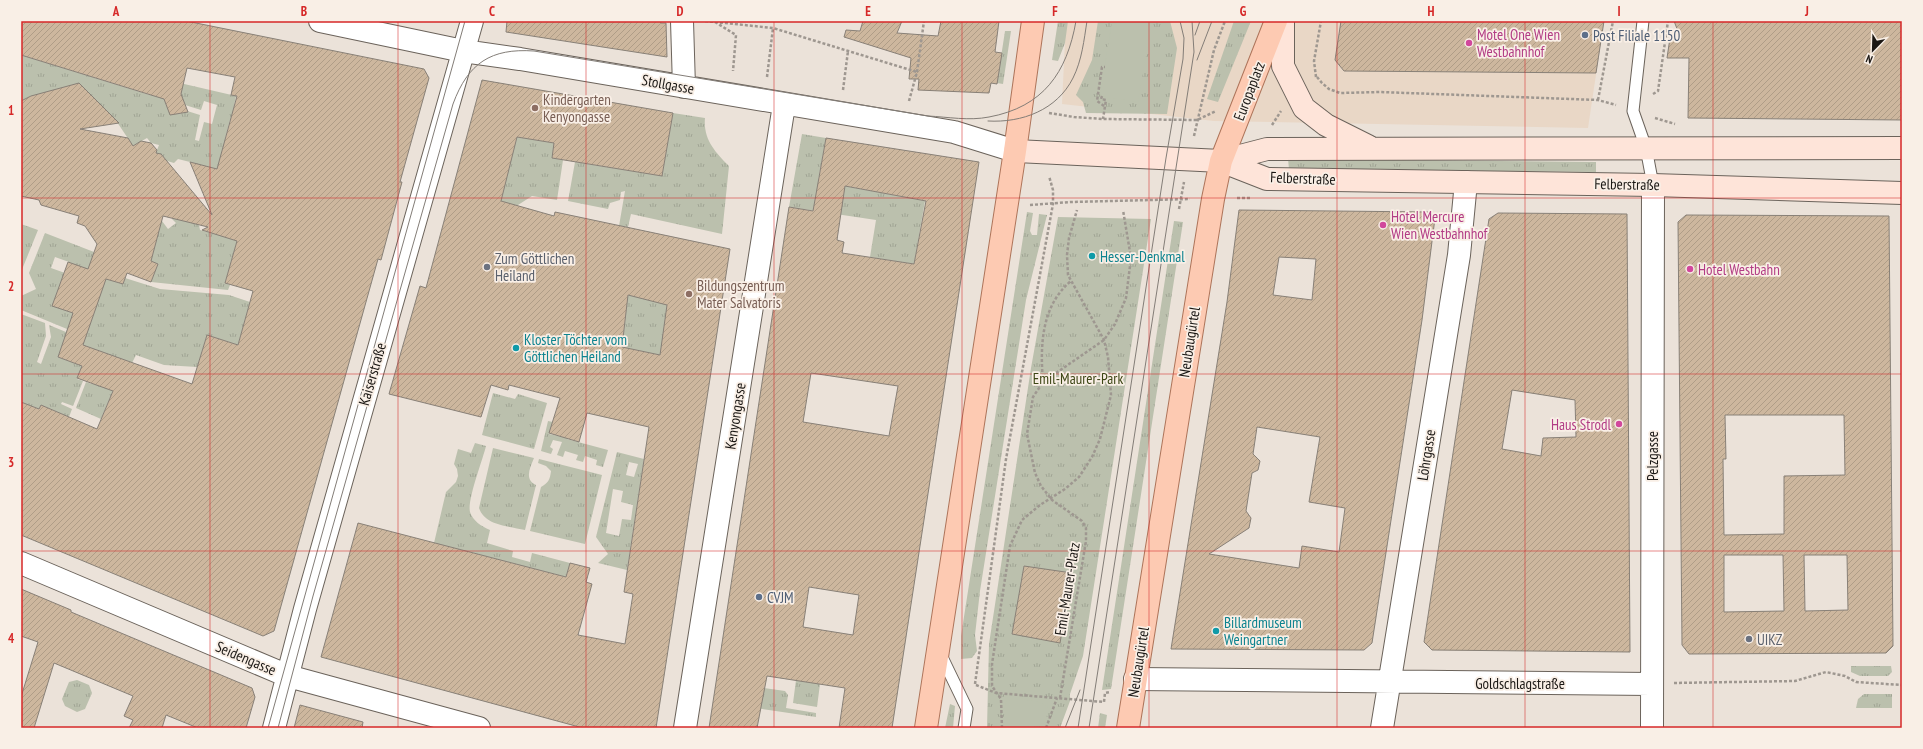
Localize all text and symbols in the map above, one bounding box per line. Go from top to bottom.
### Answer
text: A [112,3,120,20]
text: B [301,3,307,20]
text: C [489,3,495,20]
text: D [677,3,684,20]
text: E [865,3,871,20]
text: F [1052,3,1058,20]
text: G [1240,3,1247,20]
text: H [1428,3,1435,20]
text: I [1617,3,1621,20]
text: J [1804,3,1809,20]
place label: Motel One Wien Westbahnhof [1477,25,1560,61]
place label: Post Filiale 1150 [1593,26,1681,45]
marker: Post Filiale 1150 [1580,30,1590,40]
north arrow [1853,30,1893,70]
marker: Motel One Wien Westbahnhof [1464,38,1474,48]
text: N [1864,52,1875,67]
street label: Europaplatz [1229,59,1269,123]
street label: Stollgasse [640,70,696,98]
place label: Kindergarten Kenyongasse [543,90,611,126]
text: 1 [8,102,14,119]
marker: Kindergarten Kenyongasse [530,103,540,113]
street label: Felberstraße [1270,167,1336,189]
street label: Felberstraße [1594,174,1660,194]
place label: Hotel Mercure Wien Westbahnhof [1391,207,1489,243]
marker: Hotel Mercure Wien Westbahnhof [1378,220,1388,230]
place label: Hesser-Denkmal [1100,247,1185,266]
place label: Zum Göttlichen Heiland [495,249,574,285]
marker: Hesser-Denkmal [1087,251,1097,261]
place label: Hotel Westbahn [1698,260,1780,279]
marker: Zum Göttlichen Heiland [482,262,492,272]
marker: Hotel Westbahn [1685,264,1695,274]
place label: Bildungszentrum Mater Salvatoris [697,276,784,312]
text: 2 [8,278,14,295]
marker: Bildungszentrum Mater Salvatoris [684,289,694,299]
street label: Neubaugürtel [1174,305,1204,379]
place label: Kloster Töchter vom Göttlichen Heiland [524,330,627,366]
street label: Kaiserstraße [354,340,390,408]
marker: Kloster Töchter vom Göttlichen Heiland [511,343,521,353]
park label: Emil-Maurer-Park [1033,369,1123,388]
street label: Kenyongasse [720,381,750,451]
place label: Haus Strodl [1551,415,1611,434]
marker: Haus Strodl [1614,419,1624,429]
street label: Löhrgasse [1413,428,1439,482]
street label: Pelzgasse [1643,431,1662,481]
text: 3 [8,454,14,471]
street label: Emil-Maurer-Platz [1050,541,1084,637]
place label: CVJM [767,588,794,607]
marker: CVJM [754,592,764,602]
place label: Billardmuseum Weingartner [1224,613,1302,649]
street label: Neubaugürtel [1123,625,1153,699]
marker: Billardmuseum Weingartner [1211,626,1221,636]
text: 4 [8,630,15,647]
place label: UIKZ [1757,630,1783,649]
marker: UIKZ [1744,634,1754,644]
street label: Seidengasse [213,637,279,679]
street label: Goldschlagstraße [1475,674,1565,693]

